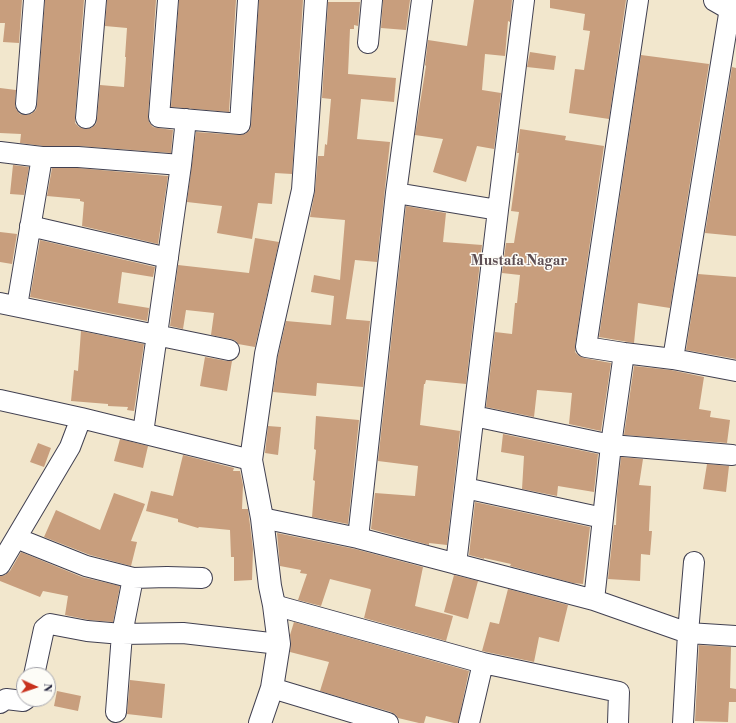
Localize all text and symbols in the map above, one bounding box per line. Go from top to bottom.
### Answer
district label: Mustafa Nagar [471,254,567,270]
north arrow [16,667,56,707]
text: N [40,683,54,692]

